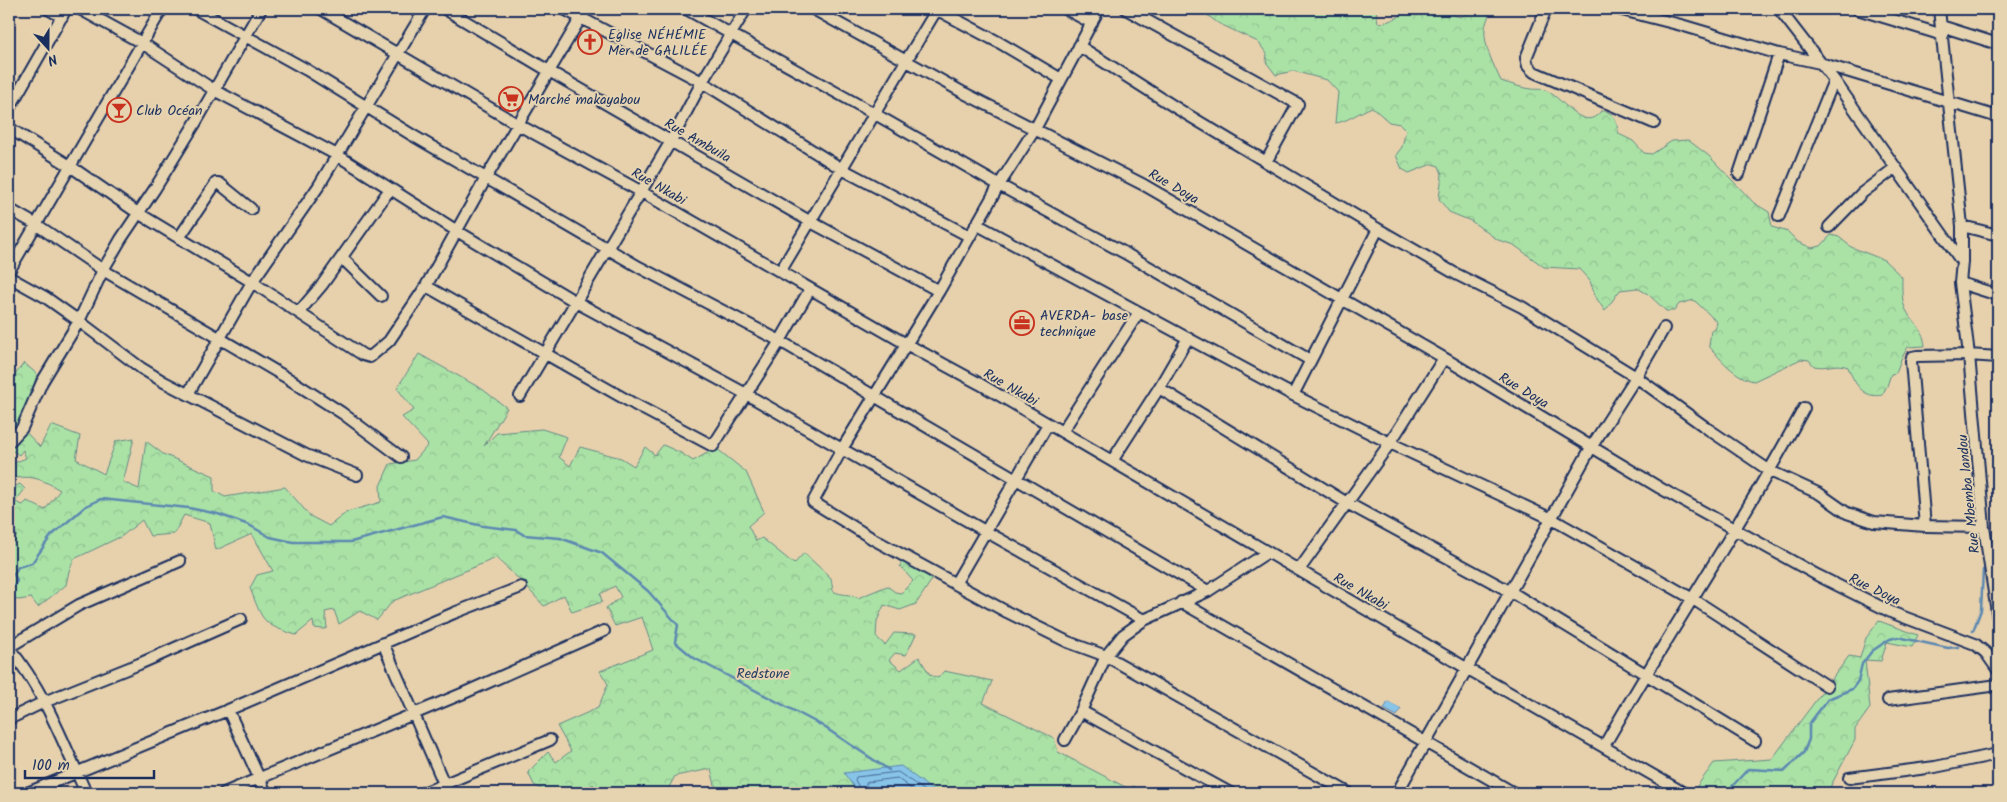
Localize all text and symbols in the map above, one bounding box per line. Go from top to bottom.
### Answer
north arrow [22,22,72,72]
place label: Eglise NÉHÉMIE Mer de GALILÉE [608,24,708,62]
church icon: Eglise NÉHÉMIE Mer de GALILÉE [577,29,603,55]
text: N [44,47,60,71]
supermarket icon: Marché makayabou [498,86,524,112]
place label: Marché makayabou [528,89,640,111]
bar icon: Club Océan [106,97,132,123]
place label: Club Océan [136,100,203,122]
street label: Rue Ambuila [660,113,735,169]
street label: Rue Nkabi [627,162,691,212]
street label: Rue Doya [1144,164,1203,210]
place label: AVERDA- base technique [1040,305,1129,343]
office icon: AVERDA- base technique [1009,310,1035,336]
street label: Rue Nkabi [979,363,1043,413]
street label: Rue Doya [1494,367,1553,415]
street label: Rue Mbemba landou [1952,433,1986,555]
street label: Rue Nkabi [1329,567,1393,617]
street label: Rue Doya [1845,568,1904,612]
park label: Redstone [737,663,790,685]
scale bar [25,747,154,779]
text: 100 m [32,754,70,778]

